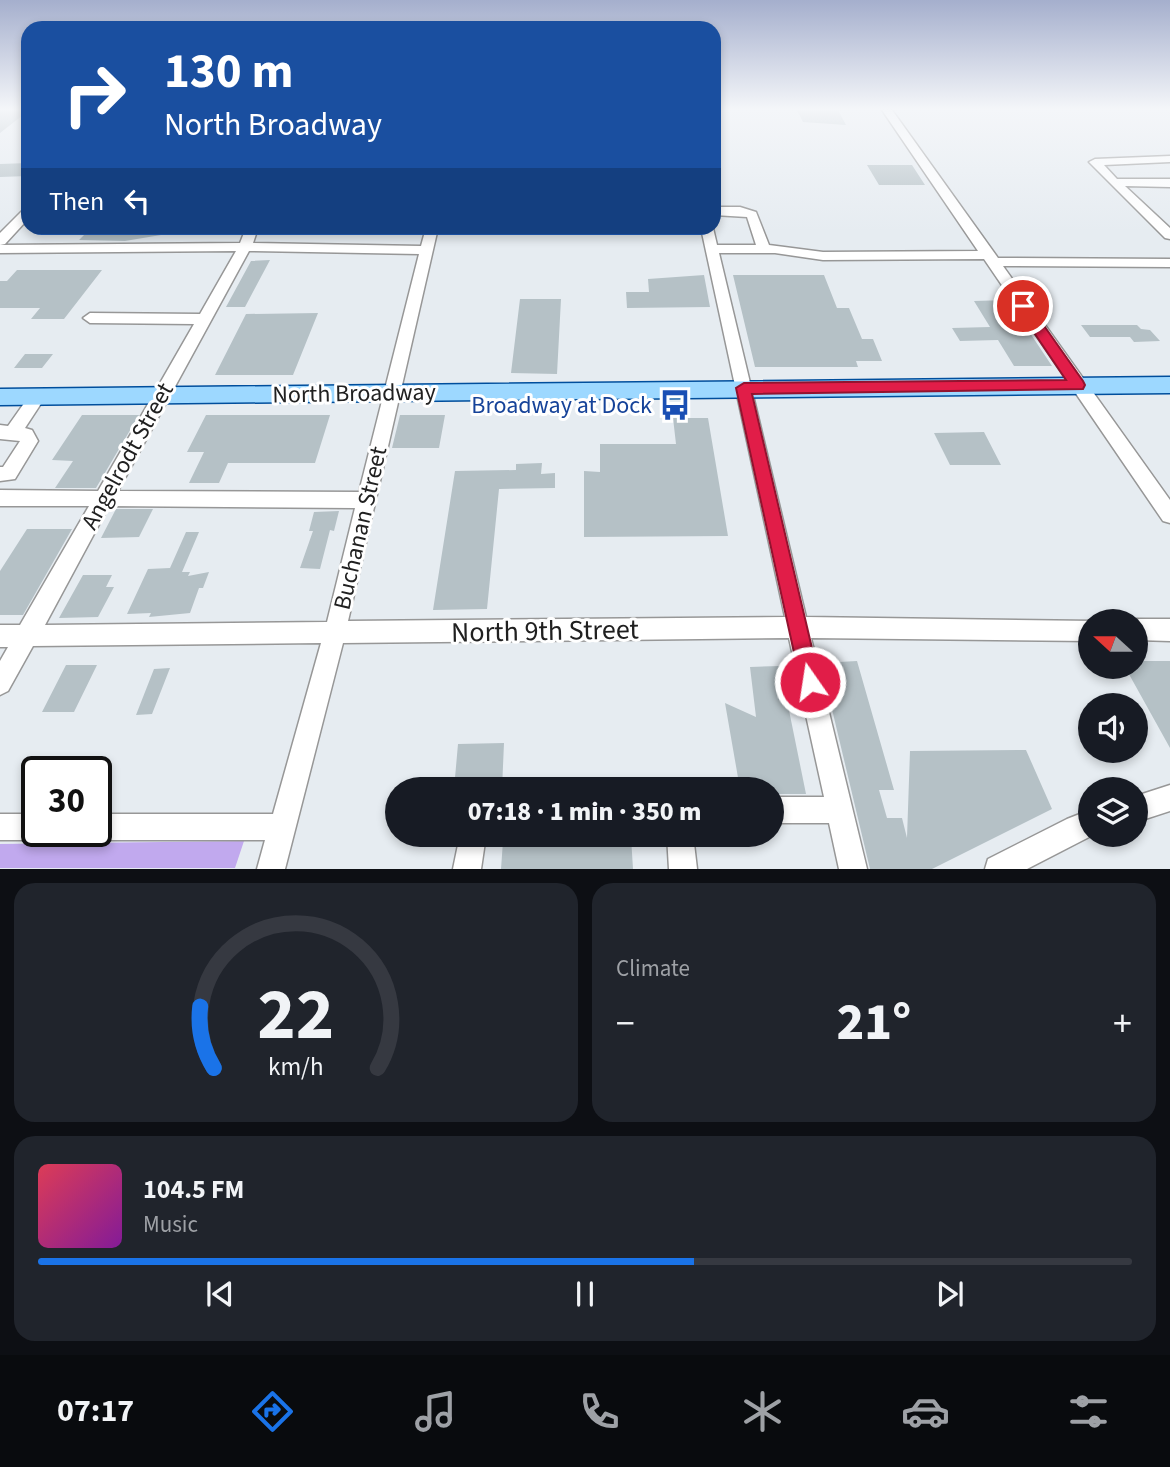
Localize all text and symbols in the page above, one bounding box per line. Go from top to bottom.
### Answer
text: 130 m [164,37,293,107]
icon: right [49,49,140,140]
text: North Broadway [164,102,382,148]
icon: left [118,182,156,220]
text: Then [49,183,104,220]
pin [993,276,1053,336]
icon: arrive [1004,287,1042,325]
street label: North Broadway [272,375,436,412]
street label: Angelrodt Street [73,376,182,536]
place label: Broadway at Dock [471,388,652,423]
bus stop icon: Broadway at Dock [658,388,692,422]
street label: Buchanan Street [325,443,396,613]
street label: North 9th Street [451,609,640,653]
north arrow [1078,609,1148,679]
map controls [1078,609,1148,847]
position arrow [773,645,847,719]
button: sound [1078,693,1148,763]
speed limit sign: 30 [21,756,112,847]
button: layers [1078,777,1148,847]
text: 07:18 · 1 min · 350 m [468,793,701,830]
text: Climate [616,952,690,985]
text: 22 [258,964,334,1068]
text: 21° [837,986,911,1060]
text: − [616,997,635,1051]
text: + [1113,997,1132,1051]
text: km/h [268,1049,324,1085]
text: 104.5 FM [143,1171,244,1208]
text: Music [143,1208,198,1241]
icon: previous [201,1275,239,1313]
icon: pause [566,1275,604,1313]
icon: next [931,1275,969,1313]
icon: directions [248,1387,297,1436]
icon: music [411,1387,460,1436]
icon: phone [575,1387,624,1436]
icon: climate [738,1387,787,1436]
icon: car [901,1387,950,1436]
icon: filters [1064,1387,1113,1436]
text: 07:17 [57,1388,134,1434]

